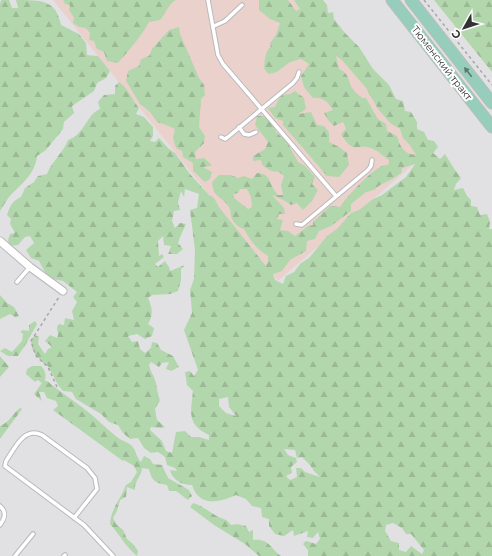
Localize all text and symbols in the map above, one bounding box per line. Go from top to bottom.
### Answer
north arrow [444,8,484,48]
street label: Тюменский тракт [409,23,475,103]
text: С [448,27,464,42]
one-way arrow [463,67,472,78]

